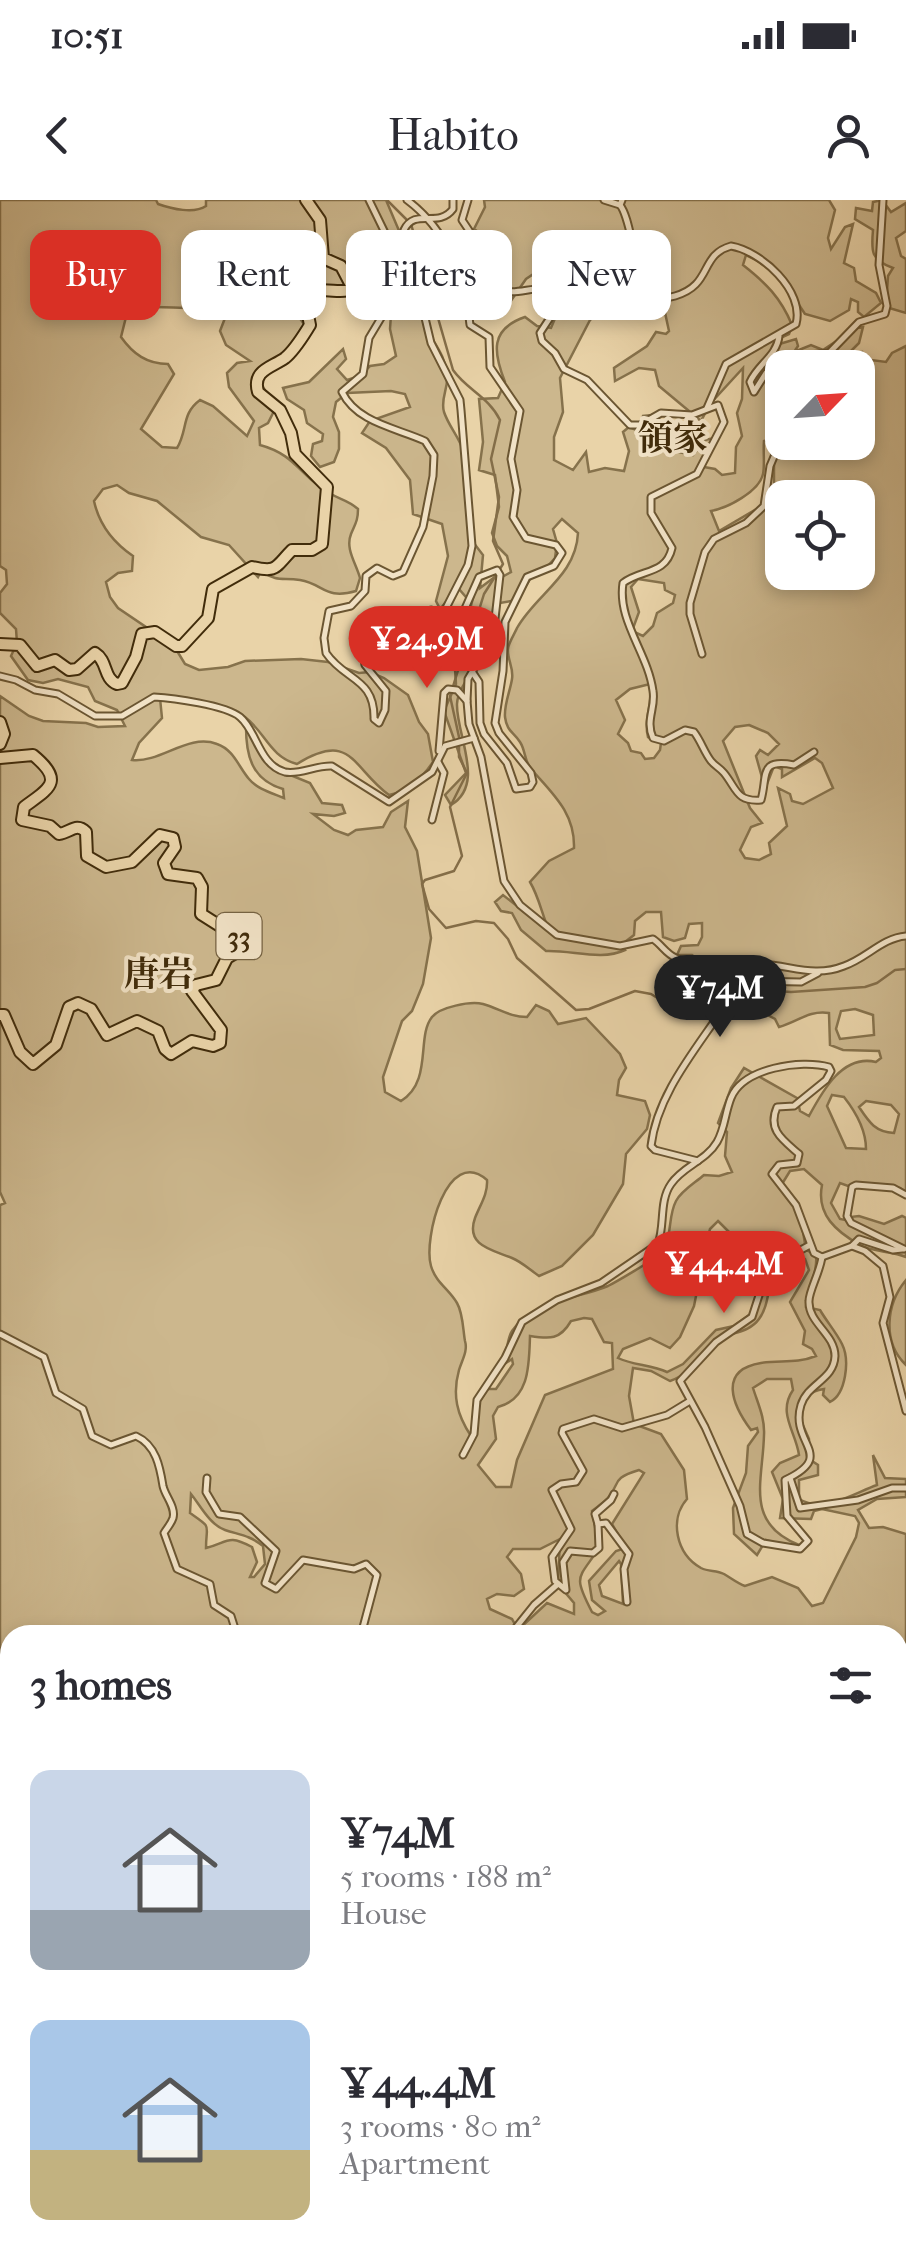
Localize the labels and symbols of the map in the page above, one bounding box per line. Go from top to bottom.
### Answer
north arrow [765,350,875,460]
district label: 領家 [638,418,708,459]
pin: ¥24.9M [346,606,508,691]
road number: 33 [216,913,262,959]
district label: 唐岩 [124,954,194,995]
pin: ¥74M [661,955,779,1040]
pin: ¥44.4M [643,1231,805,1316]

